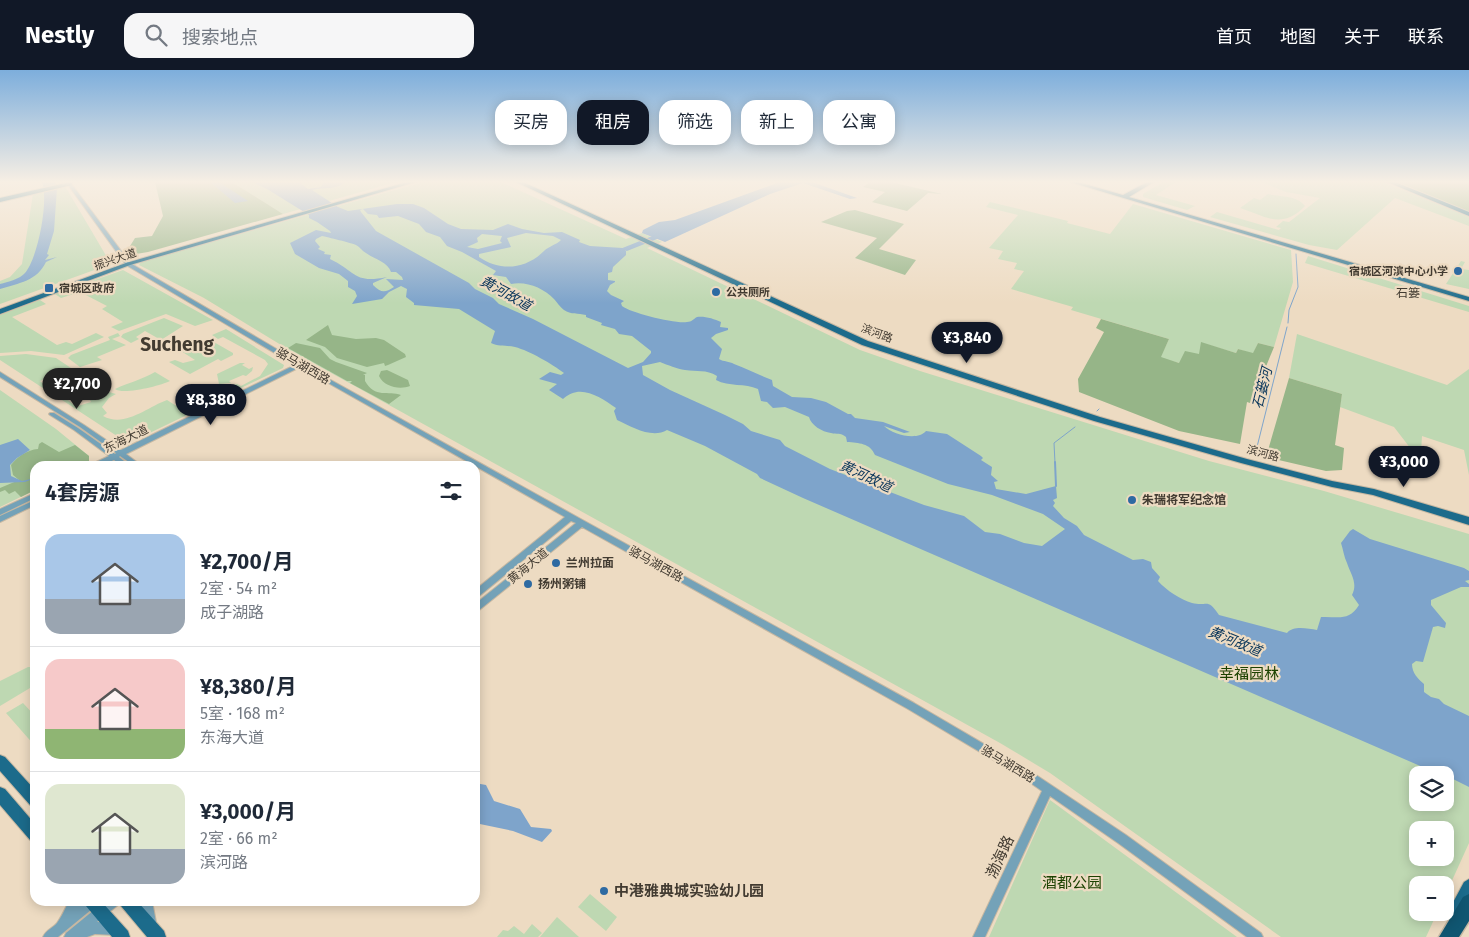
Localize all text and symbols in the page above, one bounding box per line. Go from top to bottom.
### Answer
search box [124,13,474,58]
text: Nestly [25,21,94,49]
icon: search [142,21,170,49]
text: 搜索地点 [182,26,258,49]
text: 首页 [1216,26,1252,48]
text: 地图 [1280,26,1316,48]
text: 关于 [1344,26,1380,48]
text: 联系 [1408,26,1444,48]
chip: 买房 [495,100,567,145]
chip: 租房 [577,100,649,145]
chip: 筛选 [659,100,731,145]
chip: 新上 [741,100,813,145]
chip: 公寓 [823,100,895,145]
street label: 振兴大道 [92,246,138,273]
place label: 宿城区河滨中心小学 [1349,265,1448,278]
marker: 宿城区河滨中心小学 [1452,265,1464,277]
water label: 黄河故道 [477,272,536,315]
marker: 宿城区政府 [43,282,55,294]
place label: 宿城区政府 [59,282,114,295]
marker: 公共厕所 [710,286,722,298]
place label: 公共厕所 [726,286,770,299]
district label: 石篓 [1396,286,1420,300]
street label: 滨河路 [859,322,895,345]
pin: ¥3,840 [926,322,1008,364]
text: ¥3,840 [943,328,991,347]
district label: Sucheng [140,333,214,356]
street label: 骆马湖西路 [274,345,332,387]
water label: 石篓河 [1249,363,1277,411]
pin: ¥2,700 [36,368,118,410]
text: ¥2,700 [54,374,101,393]
pin: ¥8,380 [170,384,252,426]
text: ¥8,380 [186,390,236,409]
street label: 东海大道 [101,422,151,456]
street label: 滨河路 [1245,443,1280,464]
pin: ¥3,000 [1363,446,1445,488]
text: ¥3,000 [1380,452,1428,471]
water label: 黄河故道 [837,457,897,497]
icon: filters [437,477,465,505]
text: 4套房源 [45,480,120,506]
place label: 朱瑞将军纪念馆 [1142,493,1226,507]
marker: 朱瑞将军纪念馆 [1126,494,1138,506]
street label: 骆马湖西路 [626,543,686,585]
street label: 黄海大道 [505,545,551,587]
text: ¥2,700/月 [200,549,294,575]
icon: home [85,554,145,614]
place label: 兰州拉面 [566,556,614,570]
marker: 兰州拉面 [550,557,562,569]
place label: 扬州粥铺 [538,577,586,591]
marker: 扬州粥铺 [522,578,534,590]
text: 2室 · 54 m² [200,579,277,598]
text: 成子湖路 [200,603,264,622]
water label: 黄河故道 [1206,623,1266,661]
park label: 幸福园林 [1219,665,1279,683]
text: ¥8,380/月 [200,674,297,700]
icon: home [85,679,145,739]
text: 5室 · 168 m² [200,704,285,723]
text: 东海大道 [200,728,264,747]
street label: 骆马湖西路 [979,743,1037,785]
map controls [1409,766,1454,921]
button: layers [1409,766,1454,811]
text: ¥3,000/月 [200,799,296,825]
icon: home [85,804,145,864]
button: + [1409,821,1454,866]
text: 2室 · 66 m² [200,829,278,848]
street label: 渤海路 [982,833,1018,881]
text: 滨河路 [200,853,248,872]
park label: 酒都公园 [1042,874,1102,892]
button: − [1409,876,1454,921]
place label: 中港雅典城实验幼儿园 [614,882,764,900]
marker: 中港雅典城实验幼儿园 [598,885,610,897]

